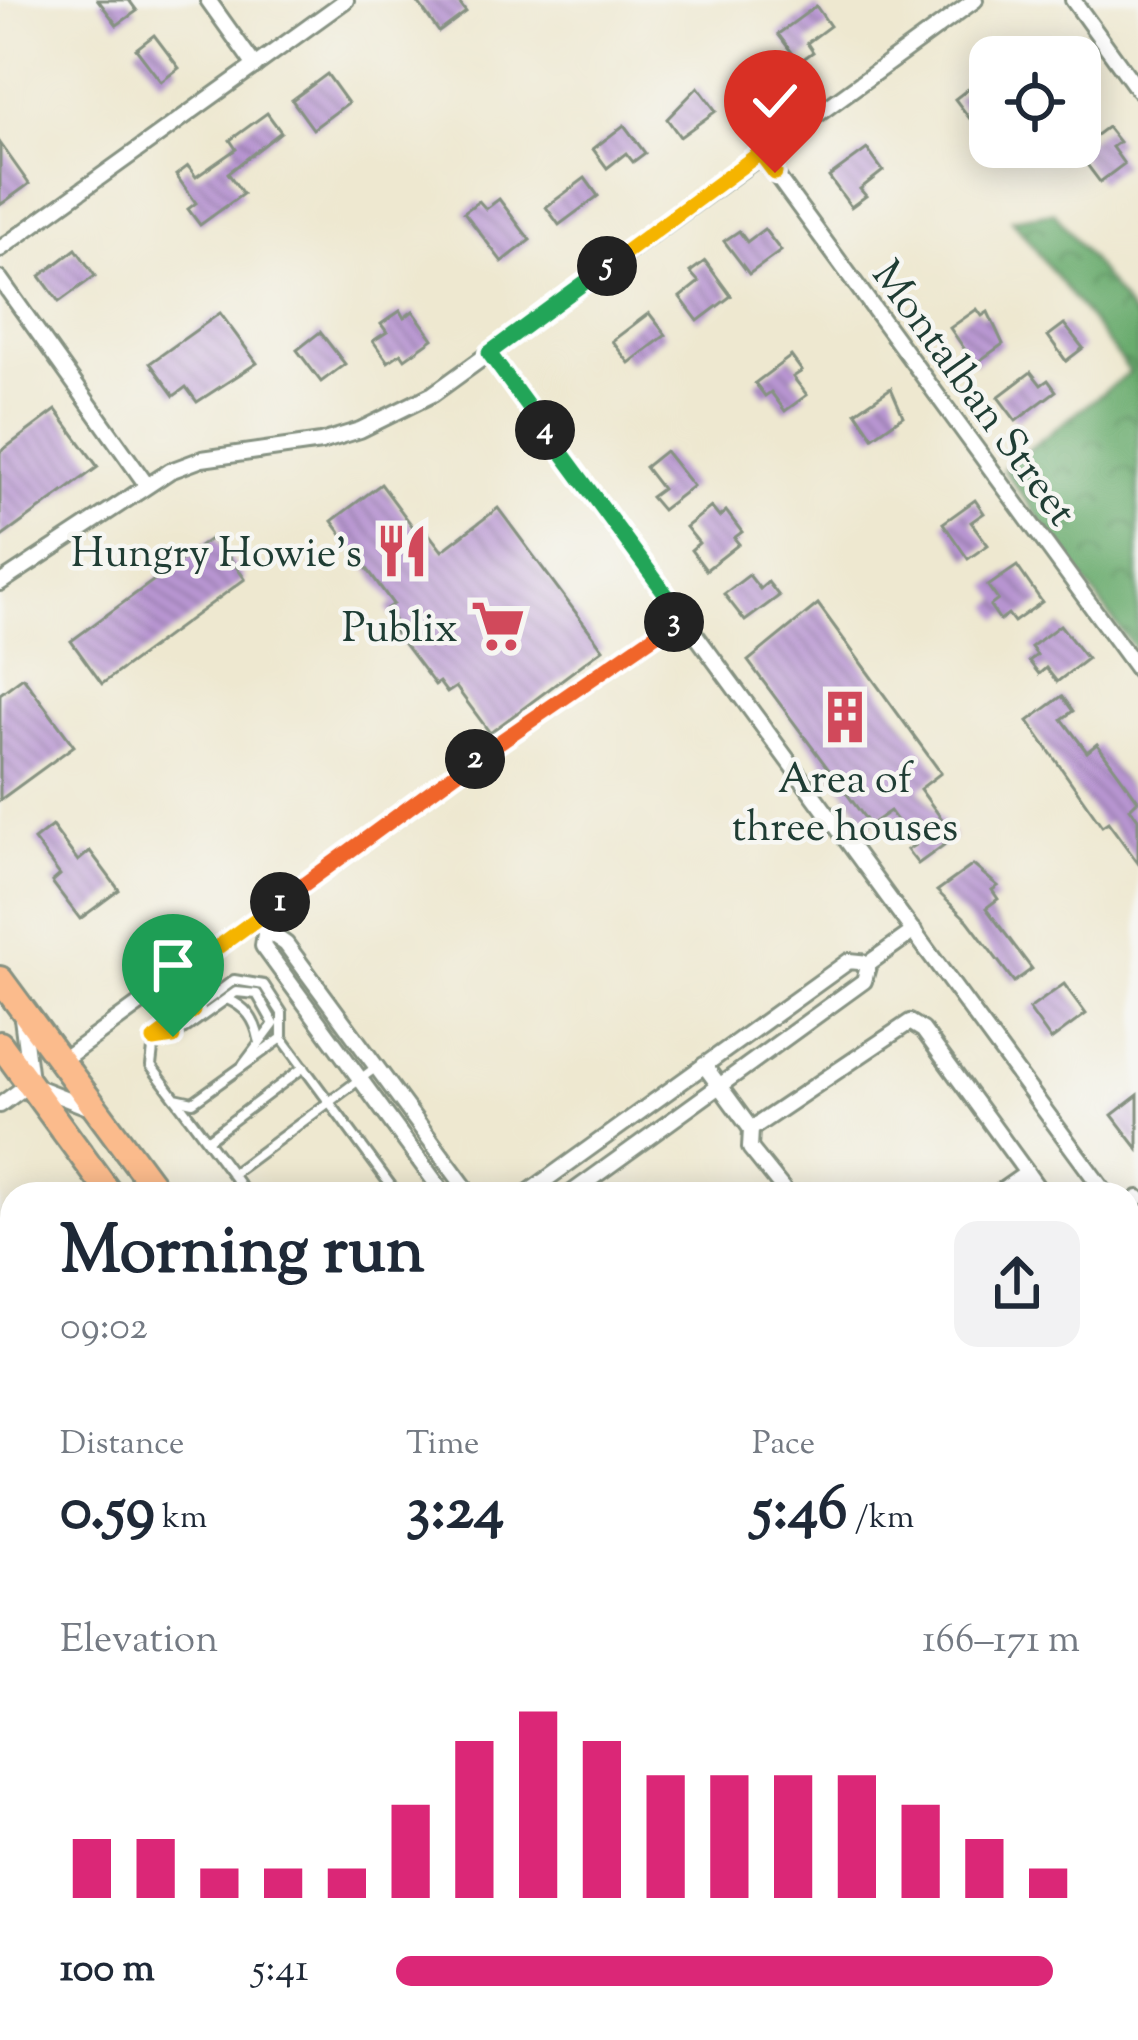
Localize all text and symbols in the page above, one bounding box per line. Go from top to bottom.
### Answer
map controls [969,36,1101,168]
button: locate [969,36,1101,168]
pin [724,50,826,173]
icon: check [742,68,808,134]
pin: 5 [577,236,637,296]
text: 5 [601,242,613,290]
street label: Montalban Street [855,250,1089,540]
pin: 4 [515,400,575,460]
text: 4 [537,406,553,454]
restaurant icon: Hungry Howie's [373,522,431,580]
place label: Hungry Howie's [71,526,362,586]
pin: 3 [644,592,704,652]
supermarket icon: Publix [469,597,527,655]
text: 3 [667,598,681,646]
place label: Publix [342,601,458,661]
building icon: Area of three houses [816,688,874,746]
pin: 2 [445,729,505,789]
text: 2 [467,735,483,783]
place label: Area of three houses [732,752,958,860]
pin: 1 [250,872,310,932]
text: 1 [274,878,286,926]
pin [122,914,224,1037]
icon: arrive [140,932,206,998]
text: Morning run [60,1208,425,1303]
button: share [954,1221,1080,1347]
text: 09:02 [60,1301,148,1357]
text: Distance [60,1421,184,1469]
text: Time [406,1421,479,1469]
text: Pace [752,1421,815,1469]
text: 0.59 [60,1469,155,1556]
text: 3:24 [406,1469,504,1556]
text: 5:46 [752,1469,848,1556]
text: km [155,1495,207,1543]
text: /km [848,1495,914,1543]
text: Elevation [60,1614,218,1670]
text: 166–171 m [922,1614,1080,1670]
text: 100 m [60,1943,155,1999]
text: 5:41 [252,1943,308,1999]

